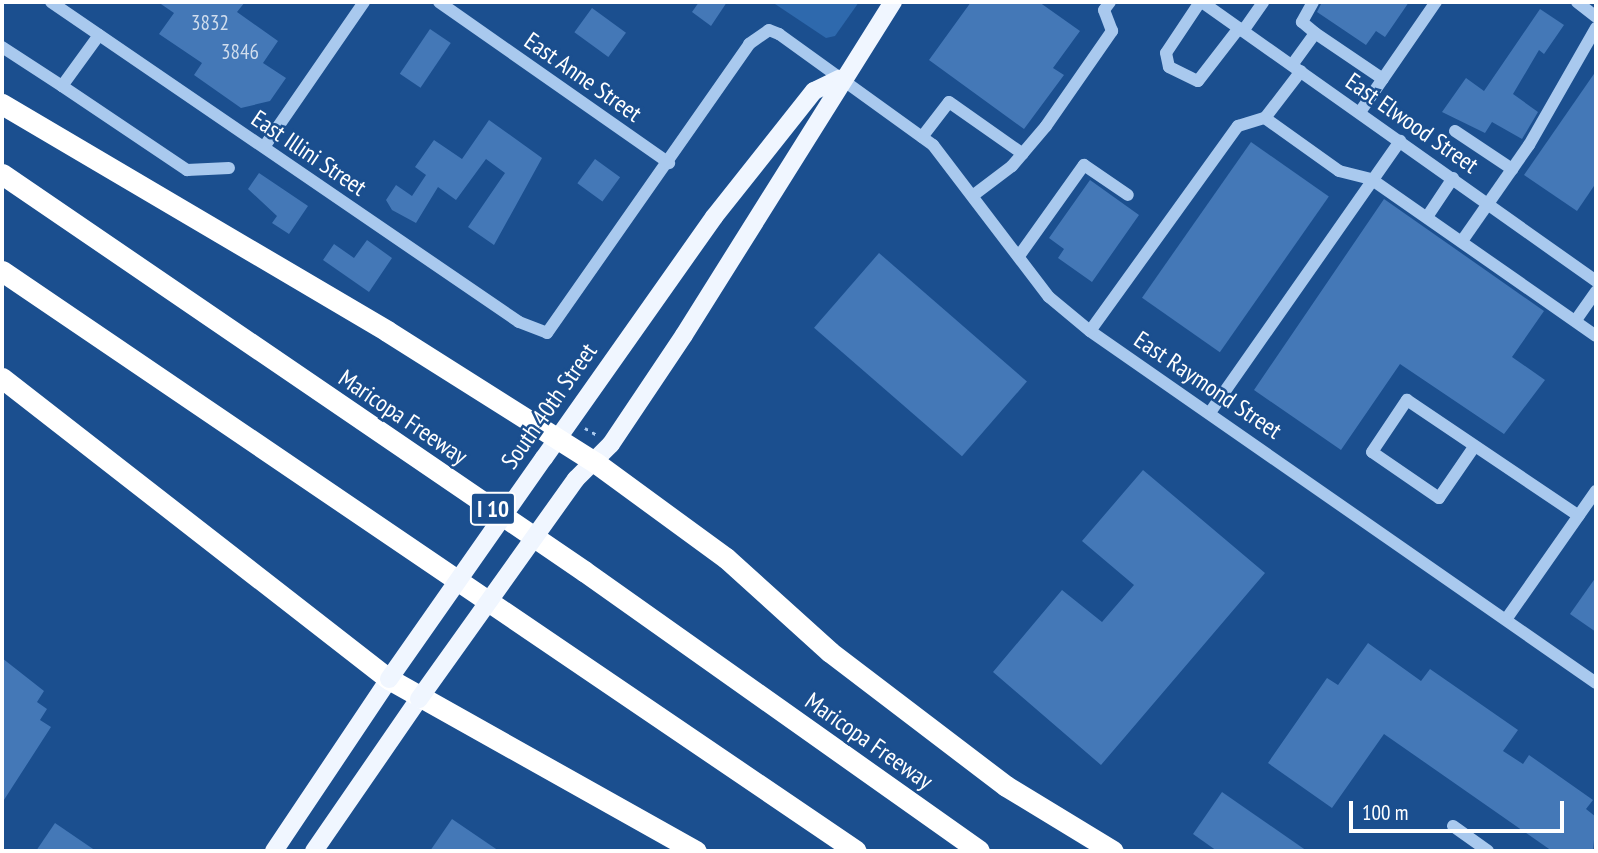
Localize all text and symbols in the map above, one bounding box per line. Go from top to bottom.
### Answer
house number: 3832 [191,10,229,36]
street label: East Anne Street [519,26,647,128]
house number: 3846 [221,39,259,65]
street label: East Elwood Street [1340,67,1484,179]
street label: East Illini Street [246,104,372,202]
street label: East Raymond Street [1129,325,1287,445]
street label: South 40th Street [495,338,603,474]
street label: Maricopa Freeway [333,363,473,471]
road number: I 10 [468,489,518,528]
street label: Maricopa Freeway [800,686,938,796]
scale bar [1353,786,1568,830]
text: 100 m [1362,799,1408,826]

